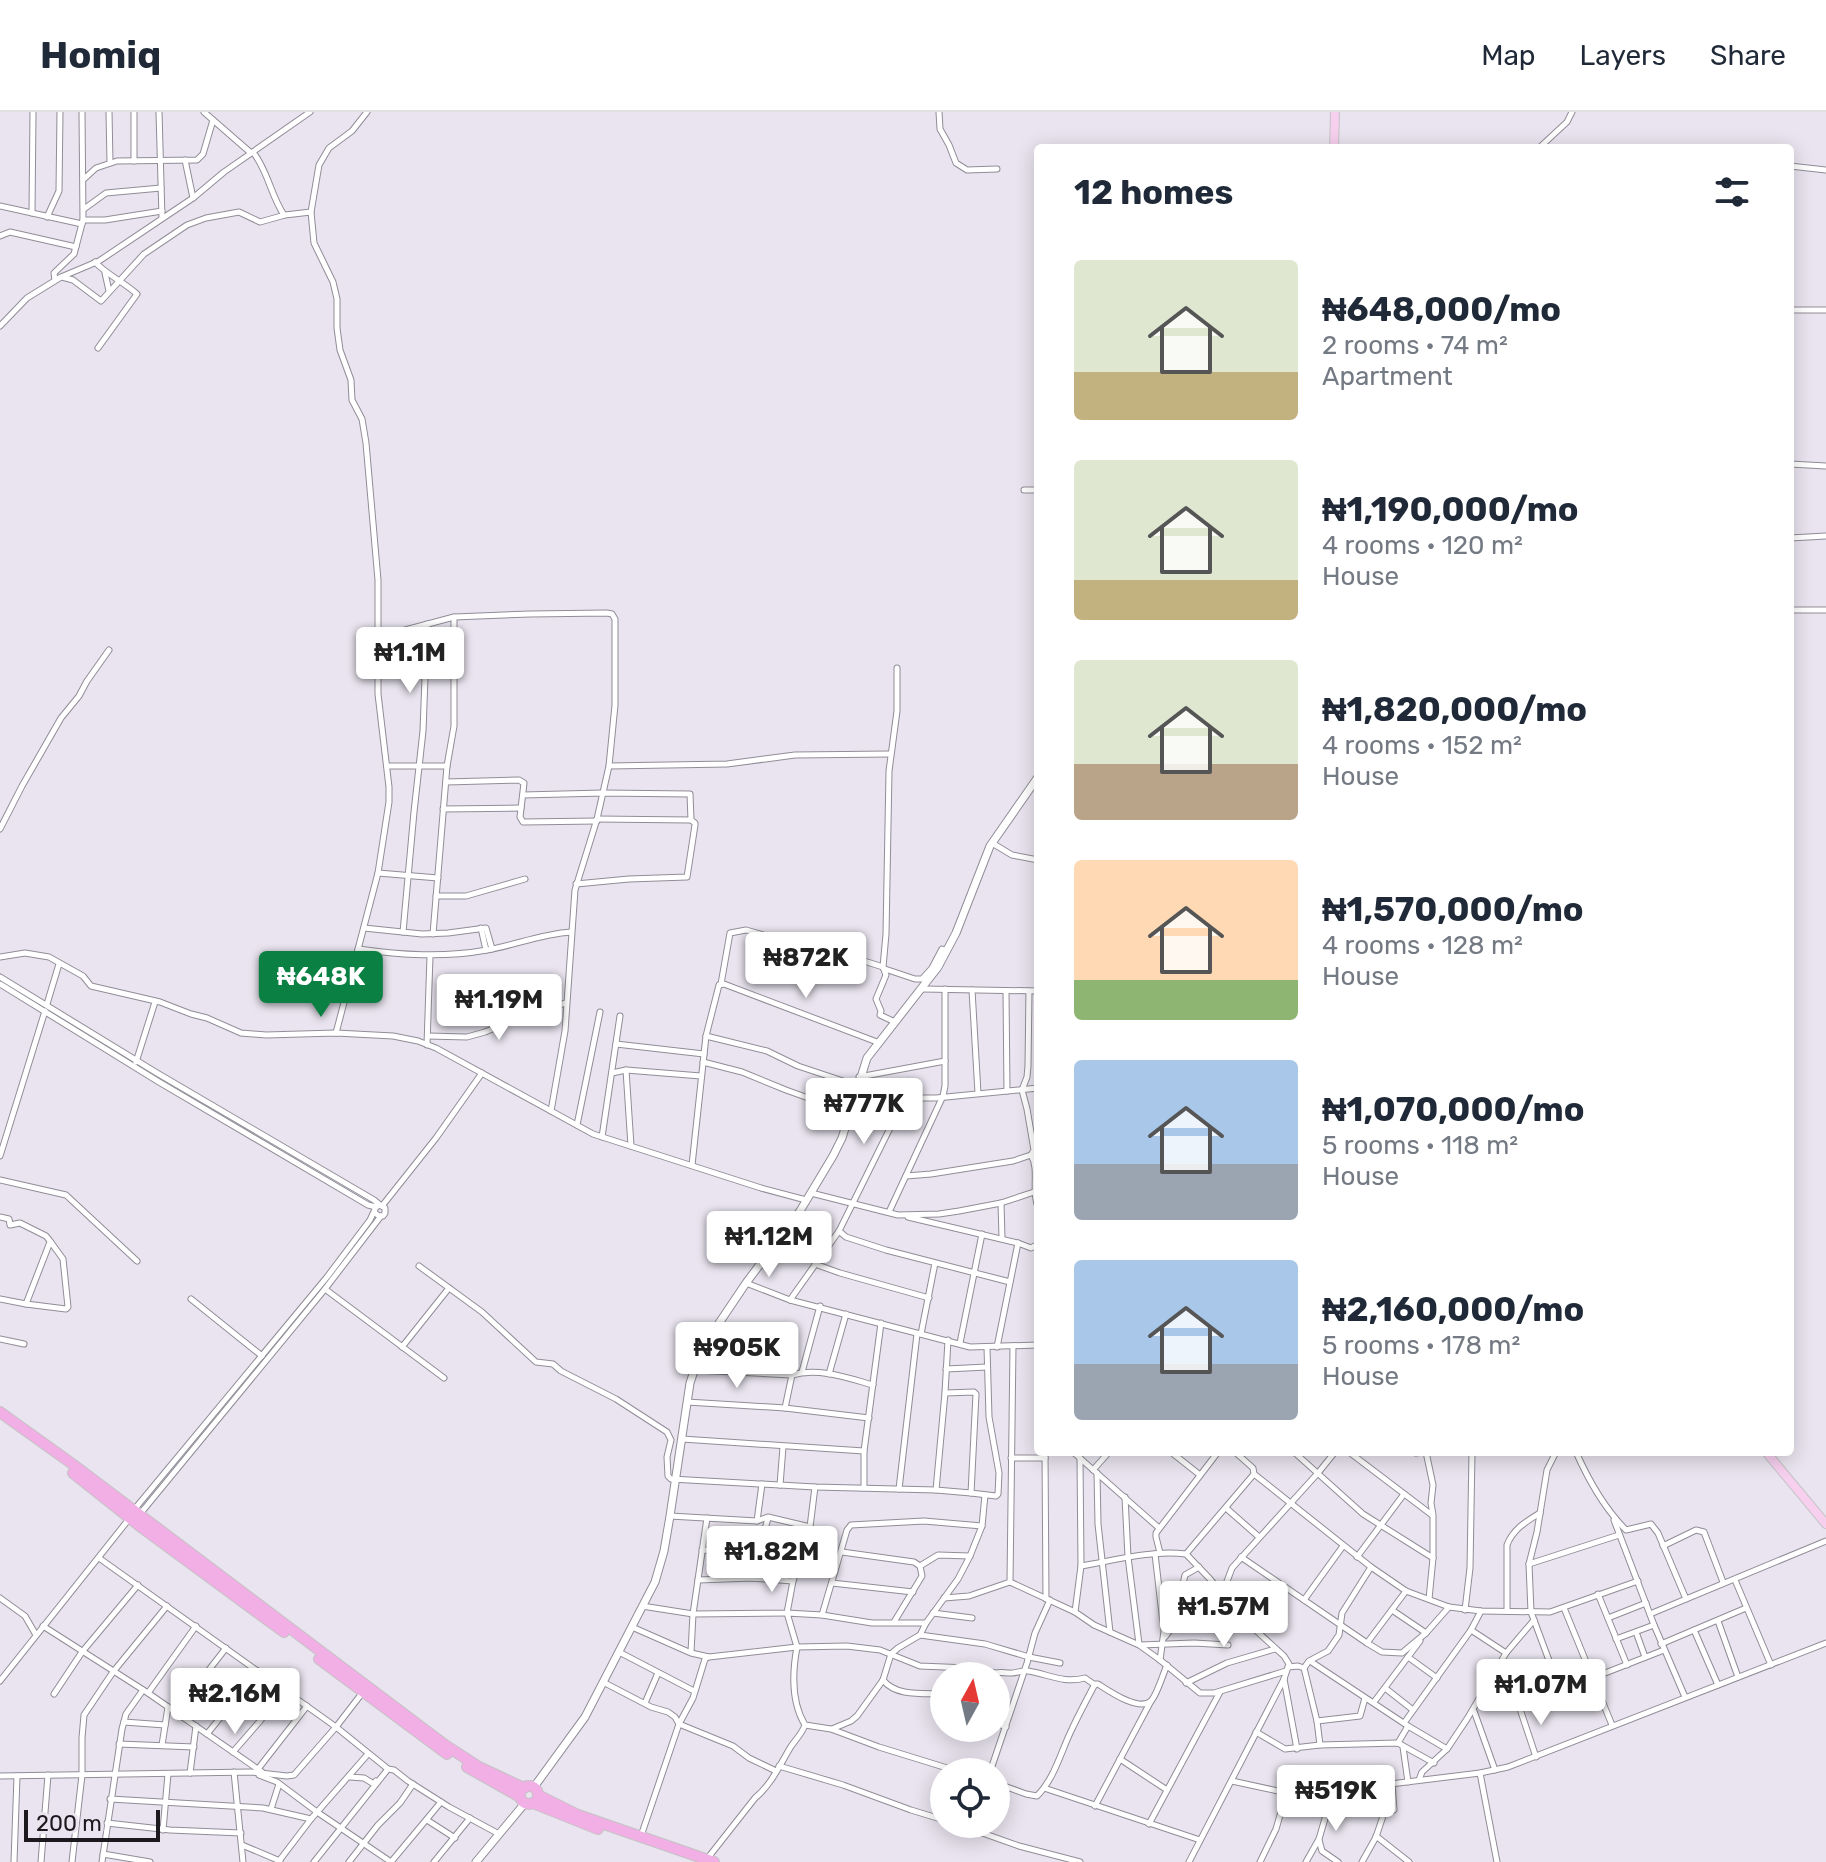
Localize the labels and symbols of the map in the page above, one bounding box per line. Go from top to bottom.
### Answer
pin: ₦1.1M [354,627,466,695]
pin: ₦872K [750,932,862,1000]
pin: ₦648K [265,951,377,1019]
pin: ₦1.19M [434,974,564,1042]
pin: ₦777K [808,1078,920,1146]
pin: ₦1.12M [704,1211,834,1279]
pin: ₦905K [681,1322,793,1390]
pin: ₦1.82M [707,1526,837,1594]
pin: ₦1.57M [1159,1581,1289,1649]
pin: ₦1.07M [1476,1659,1606,1727]
north arrow [930,1662,1010,1742]
pin: ₦2.16M [170,1668,300,1736]
pin: ₦519K [1280,1765,1392,1833]
scale bar [24,1806,160,1842]

